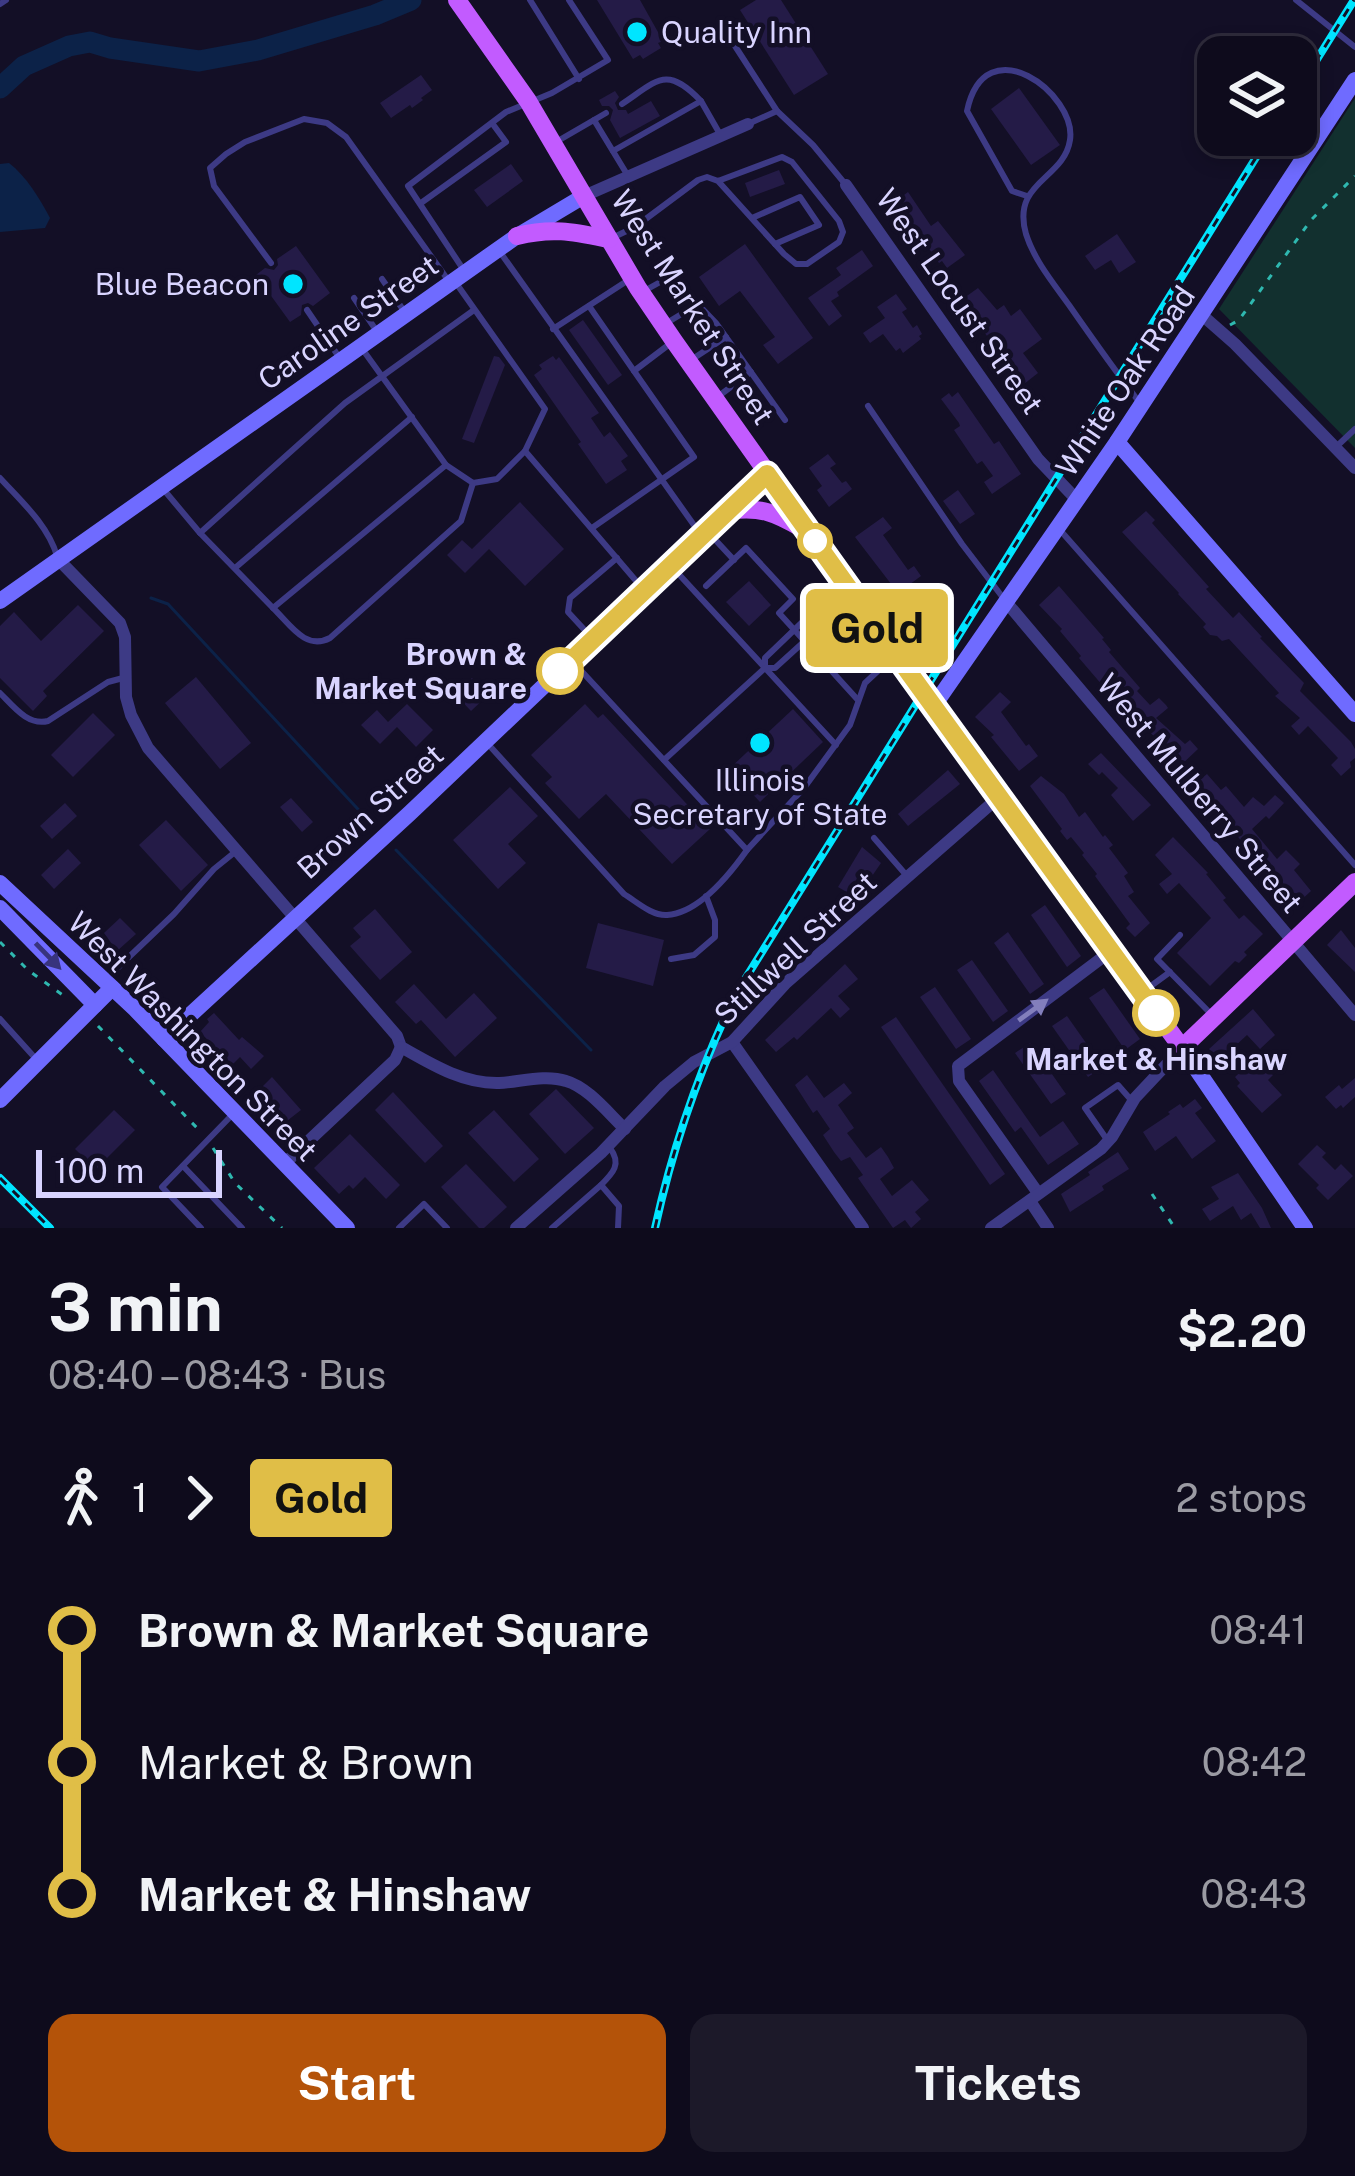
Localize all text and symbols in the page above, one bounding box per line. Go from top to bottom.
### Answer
place label: Quality Inn [661,14,812,50]
marker: Quality Inn [624,19,650,45]
map controls [1197,36,1317,156]
button: layers [1197,36,1317,156]
street label: West Locust Street [869,181,1051,421]
street label: West Market Street [604,183,782,431]
street label: Caroline Street [251,247,445,397]
place label: Blue Beacon [95,266,269,302]
marker: Blue Beacon [280,271,306,297]
street label: White Oak Road [1048,279,1202,483]
unlabelled marker [799,525,831,557]
line badge: Gold [793,589,961,667]
text: Gold [830,603,924,652]
place label: Brown & Market Square [314,636,527,706]
marker: Brown & Market Square [538,649,582,693]
street label: West Mulberry Street [1090,666,1310,920]
marker: Illinois Secretary of State [747,730,773,756]
street label: Brown Street [290,736,450,886]
place label: Illinois Secretary of State [633,762,887,832]
street label: Stillwell Street [706,864,884,1032]
street label: West Washington Street [61,904,325,1168]
one-way arrow [33,941,61,970]
marker: Market & Hinshaw [1134,991,1178,1035]
one-way arrow [1017,998,1049,1022]
place label: Market & Hinshaw [1025,1041,1287,1077]
scale bar [36,1144,222,1197]
text: 100 m [54,1152,144,1190]
text: 3 min [48,1268,223,1346]
text: $2.20 [1177,1304,1307,1357]
text: 08:40 – 08:43 · Bus [48,1352,386,1398]
icon: walk [48,1465,114,1531]
icon: forward [166,1465,232,1531]
text: Gold [274,1473,368,1522]
text: 1 [132,1475,148,1521]
text: 2 stops [1175,1475,1307,1521]
text: Brown & Market Square [138,1604,649,1657]
text: 08:41 [1209,1607,1307,1653]
text: Market & Brown [138,1736,474,1789]
text: 08:42 [1202,1739,1307,1785]
text: Market & Hinshaw [138,1868,531,1921]
text: 08:43 [1201,1871,1307,1917]
button: Start [48,2014,666,2152]
button: Tickets [690,2014,1307,2152]

